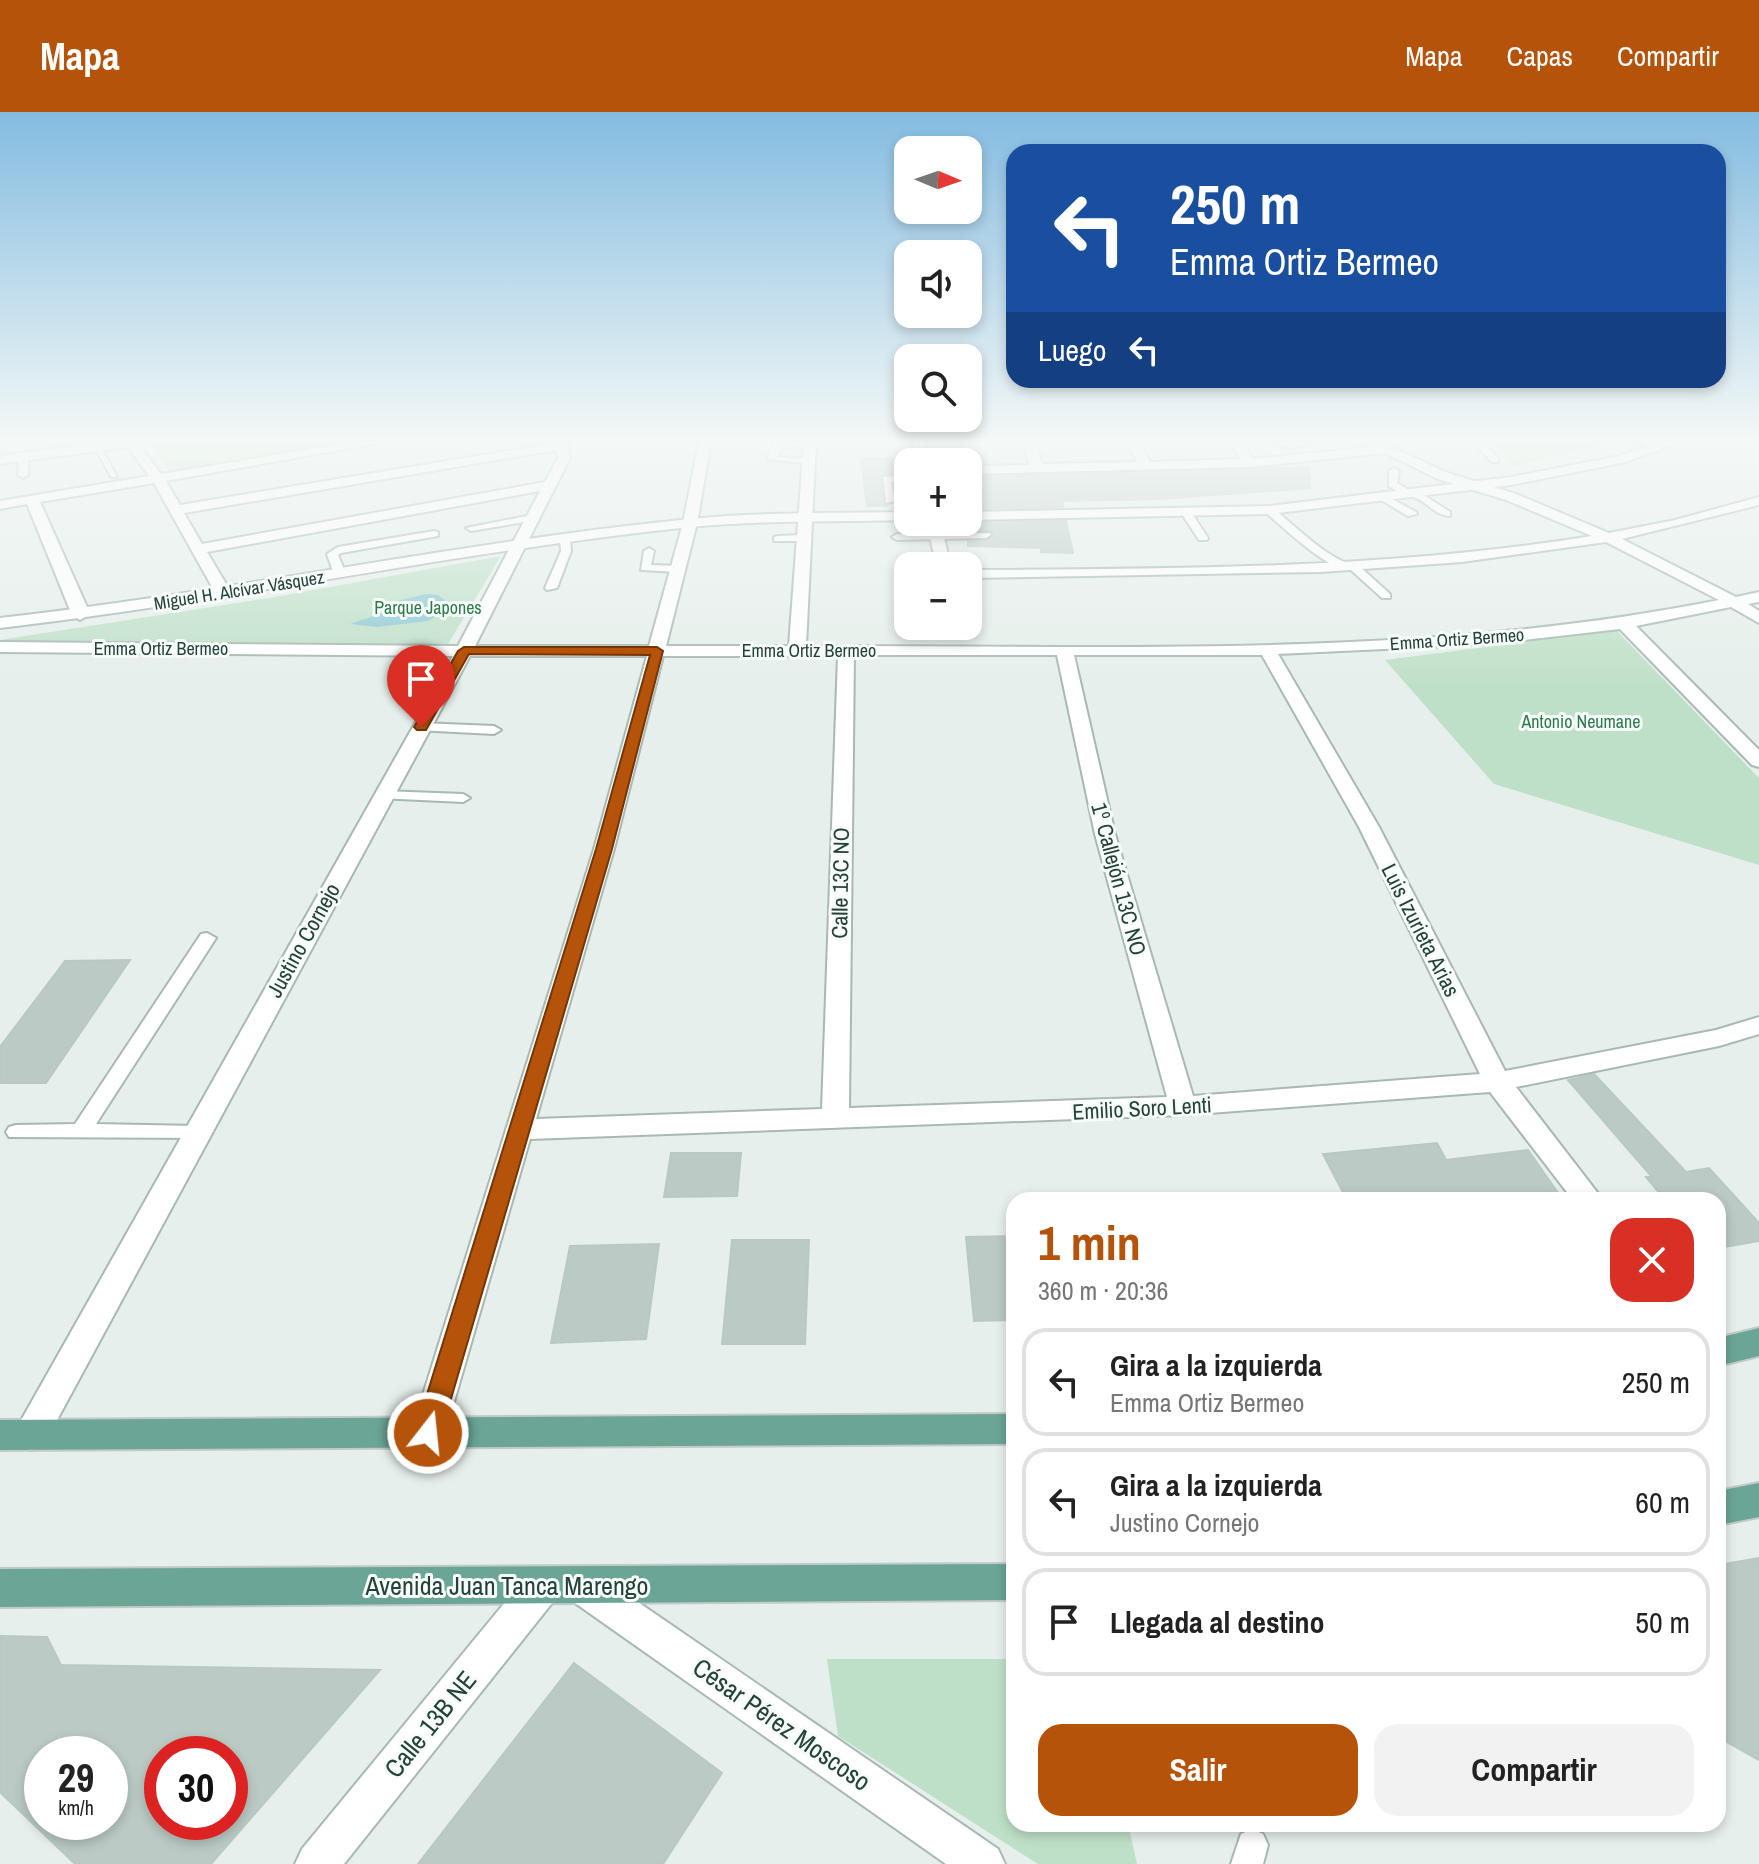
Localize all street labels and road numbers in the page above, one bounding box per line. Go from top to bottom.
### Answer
street label: Miguel H. Alcívar Vásquez [152,564,326,616]
street label: Emma Ortiz Bermeo [1389,622,1525,656]
street label: Emma Ortiz Bermeo [94,636,228,661]
street label: Emma Ortiz Bermeo [742,638,876,663]
street label: 1º Callejón 13C NO [1084,799,1154,959]
street label: Calle 13C NO [824,827,856,939]
street label: Luis Izurieta Arias [1375,858,1467,1002]
street label: Justino Cornejo [259,877,347,1003]
street label: Emilio Soro Lenti [1072,1089,1212,1127]
street label: Avenida Juan Tanca Marengo [365,1568,648,1603]
street label: César Pérez Moscoso [686,1650,878,1798]
street label: Calle 13B NE [376,1663,484,1785]

